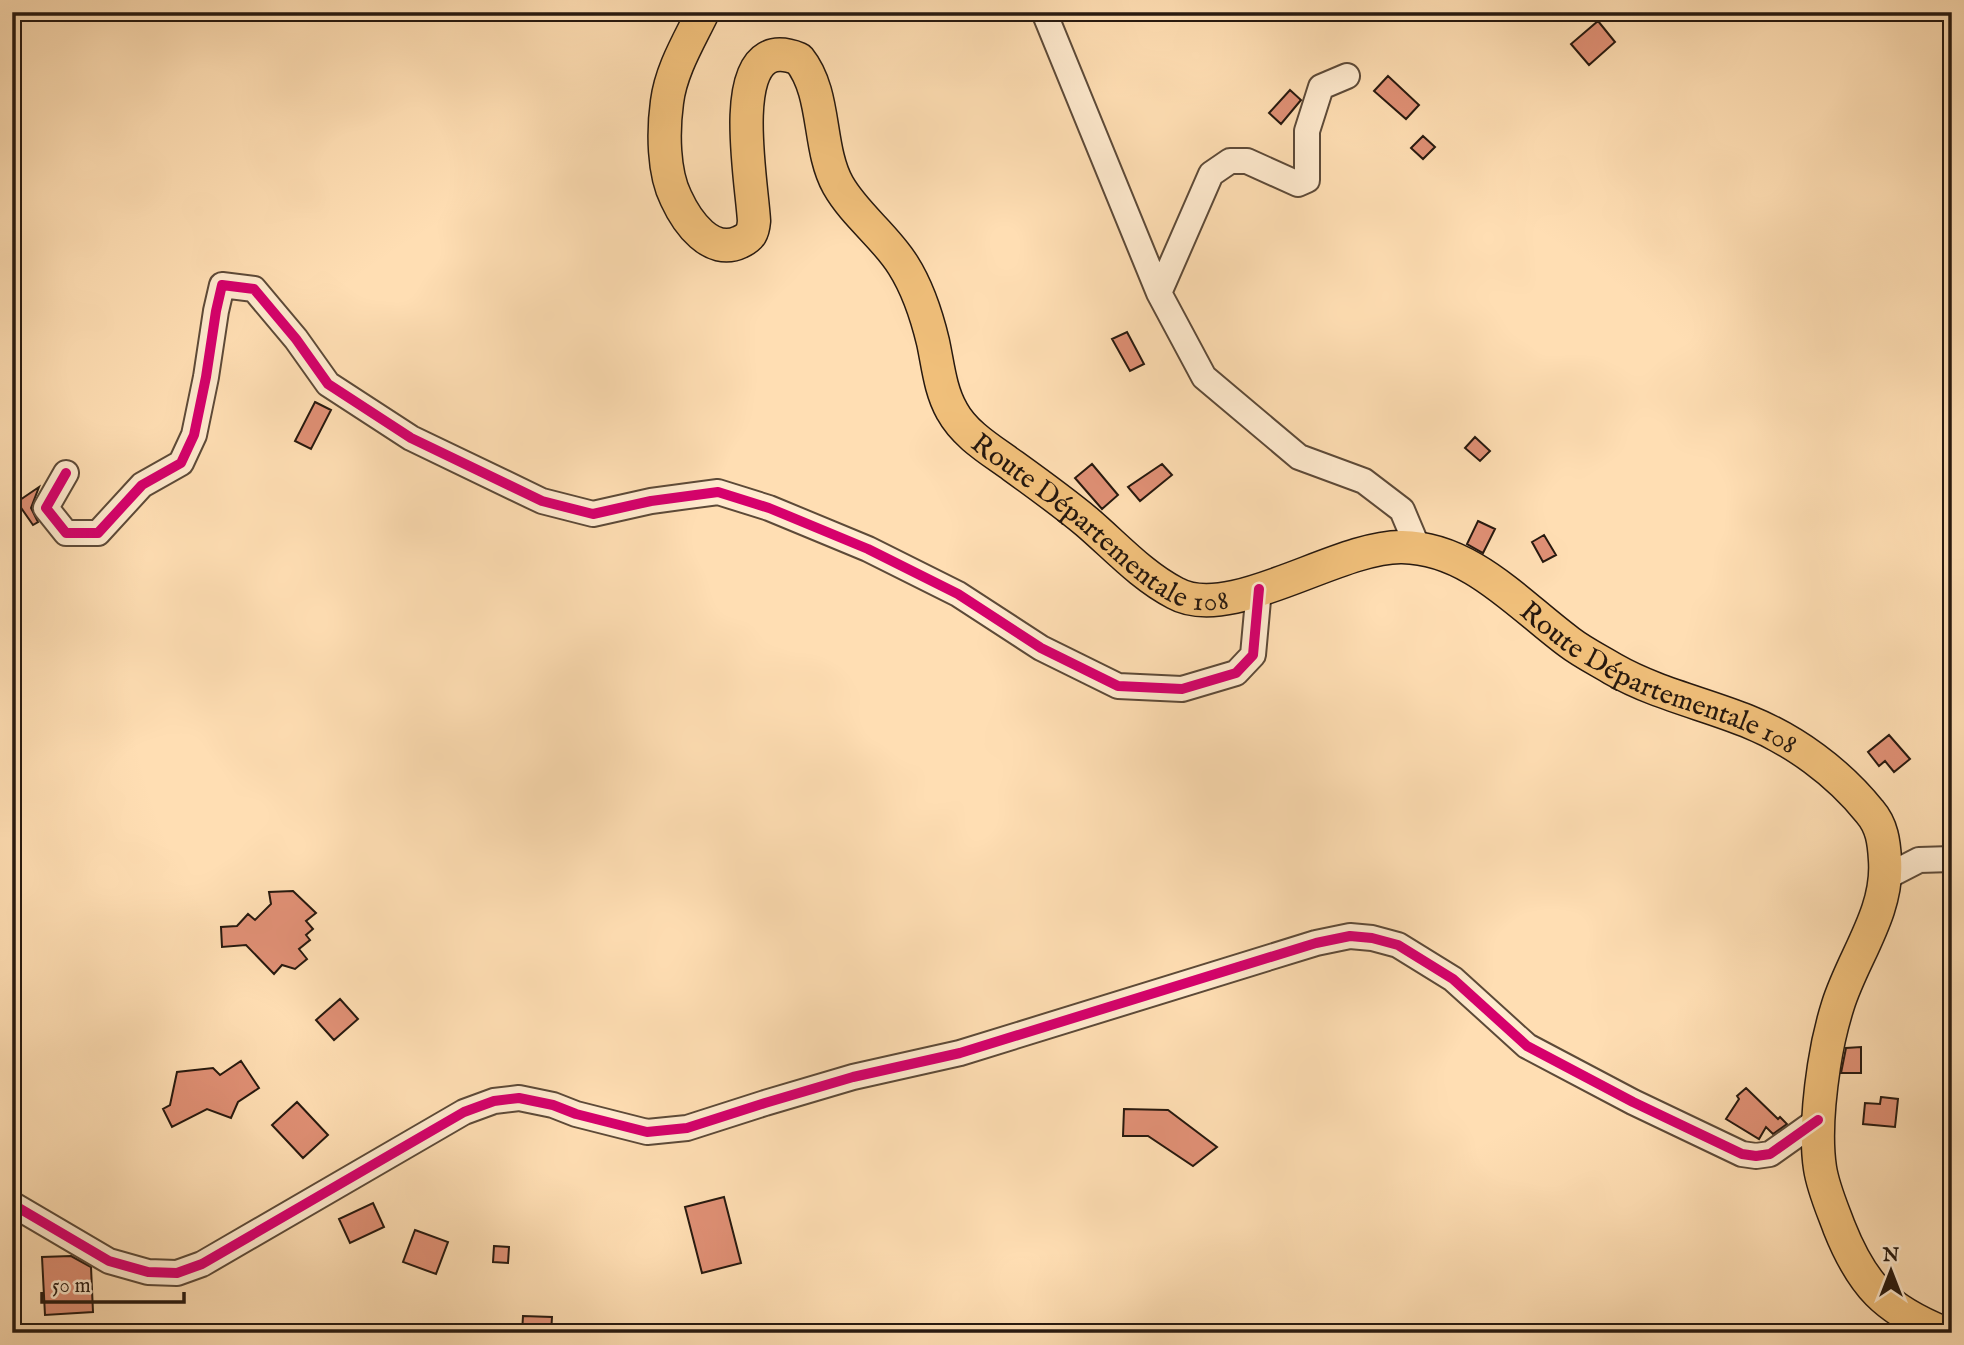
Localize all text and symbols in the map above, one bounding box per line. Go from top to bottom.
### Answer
street label: Route Départementale 108 [963,427,1231,620]
street label: Route Départementale 108 [1512,594,1803,763]
north arrow [1856,1236,1926,1306]
text: N [1882,1244,1900,1268]
scale bar [42,1261,184,1305]
text: 50 m [52,1273,91,1300]

